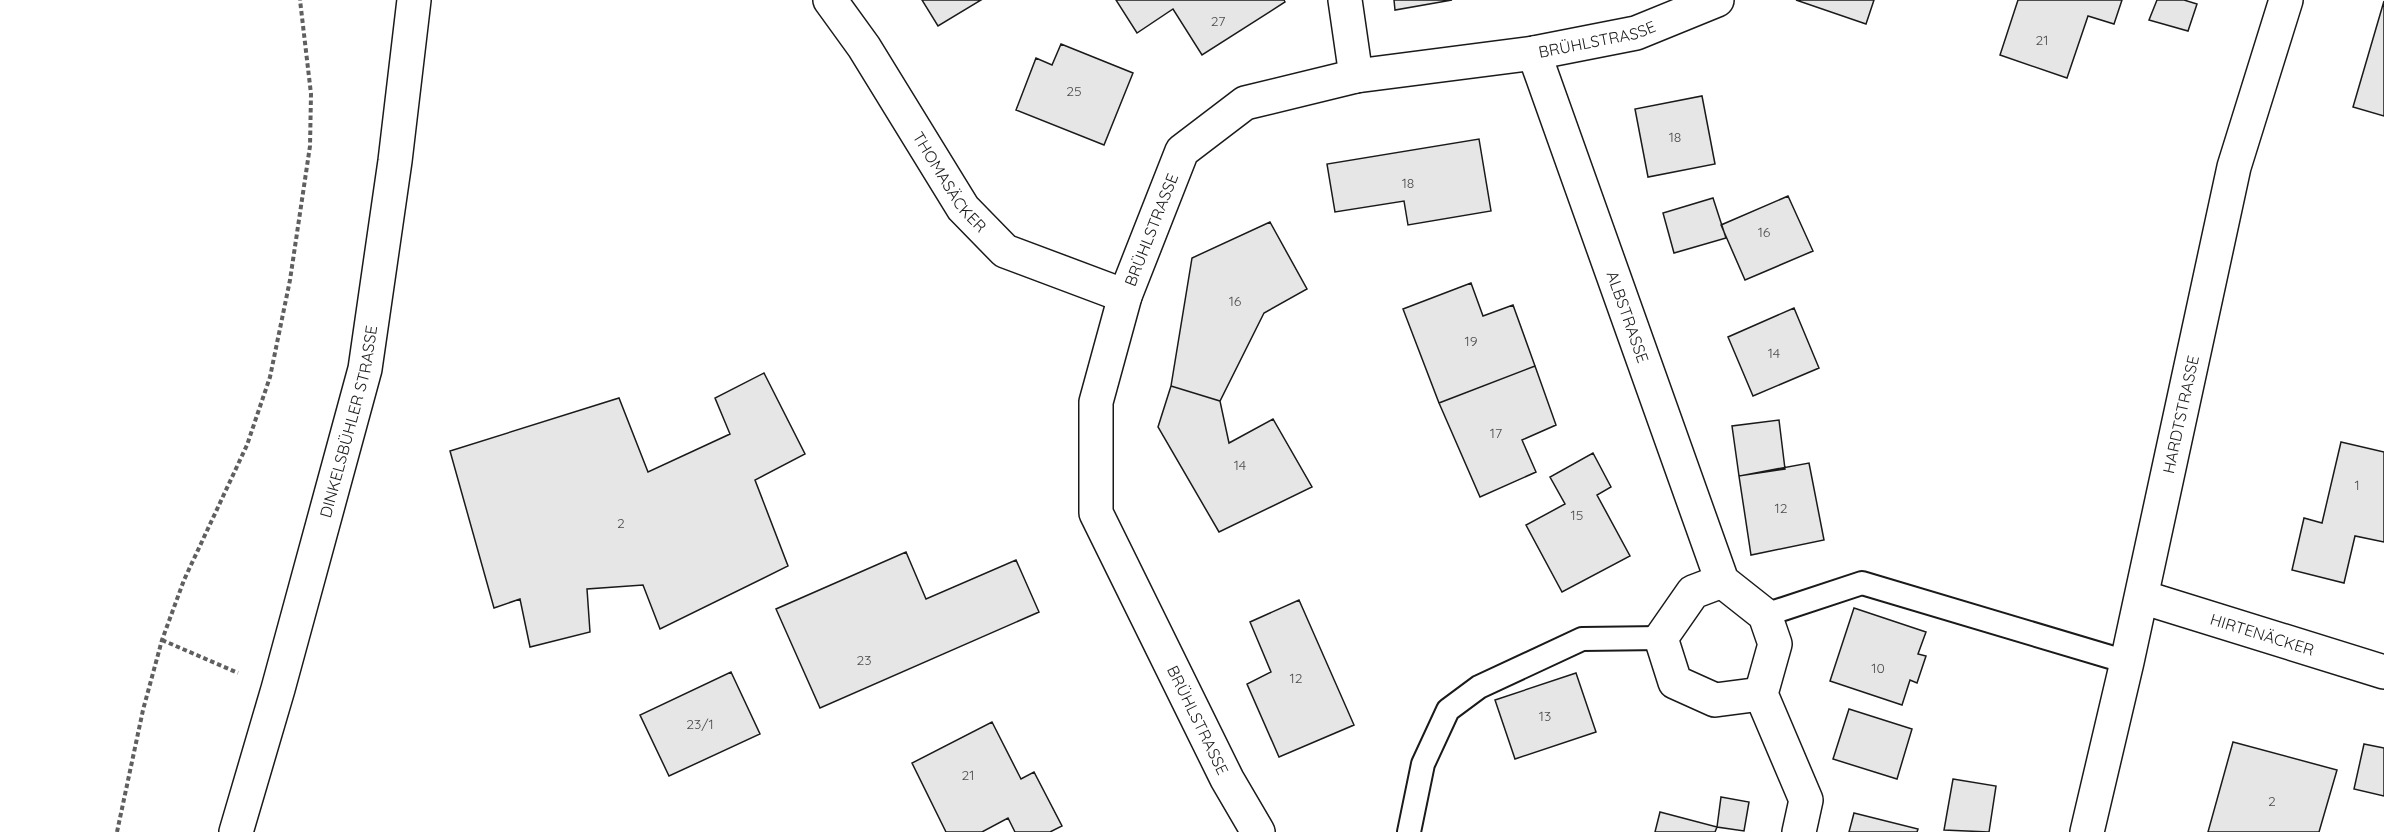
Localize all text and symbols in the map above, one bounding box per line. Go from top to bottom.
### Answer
house number: 27 [1211,12,1225,30]
street label: BRÜHLSTRASSE [1537,16,1659,62]
house number: 21 [2036,31,2048,49]
house number: 25 [1066,82,1082,100]
street label: THOMASÄCKER [909,128,991,236]
house number: 18 [1669,128,1681,146]
street label: BRÜHLSTRASSE [1120,171,1182,289]
house number: 18 [1402,174,1414,192]
house number: 16 [1758,223,1771,241]
street label: ALBSTRASSE [1602,268,1653,365]
house number: 16 [1229,292,1242,310]
street label: DINKELSBÜHLER STRASSE [315,324,381,520]
house number: 19 [1465,332,1478,350]
house number: 14 [1768,344,1780,362]
street label: HARDTSTRASSE [2158,353,2203,475]
house number: 17 [1490,424,1502,442]
house number: 14 [1234,456,1246,474]
house number: 1 [2354,476,2360,494]
house number: 12 [1775,499,1788,517]
house number: 15 [1571,506,1583,524]
house number: 2 [617,514,625,532]
street label: HIRTENÄCKER [2208,609,2317,660]
house number: 23 [856,651,872,669]
house number: 10 [1871,659,1885,677]
street label: BRÜHLSTRASSE [1163,662,1233,778]
house number: 12 [1290,669,1303,687]
house number: 13 [1539,707,1551,725]
house number: 23/1 [686,715,714,733]
house number: 21 [962,766,974,784]
house number: 2 [2268,792,2276,810]

